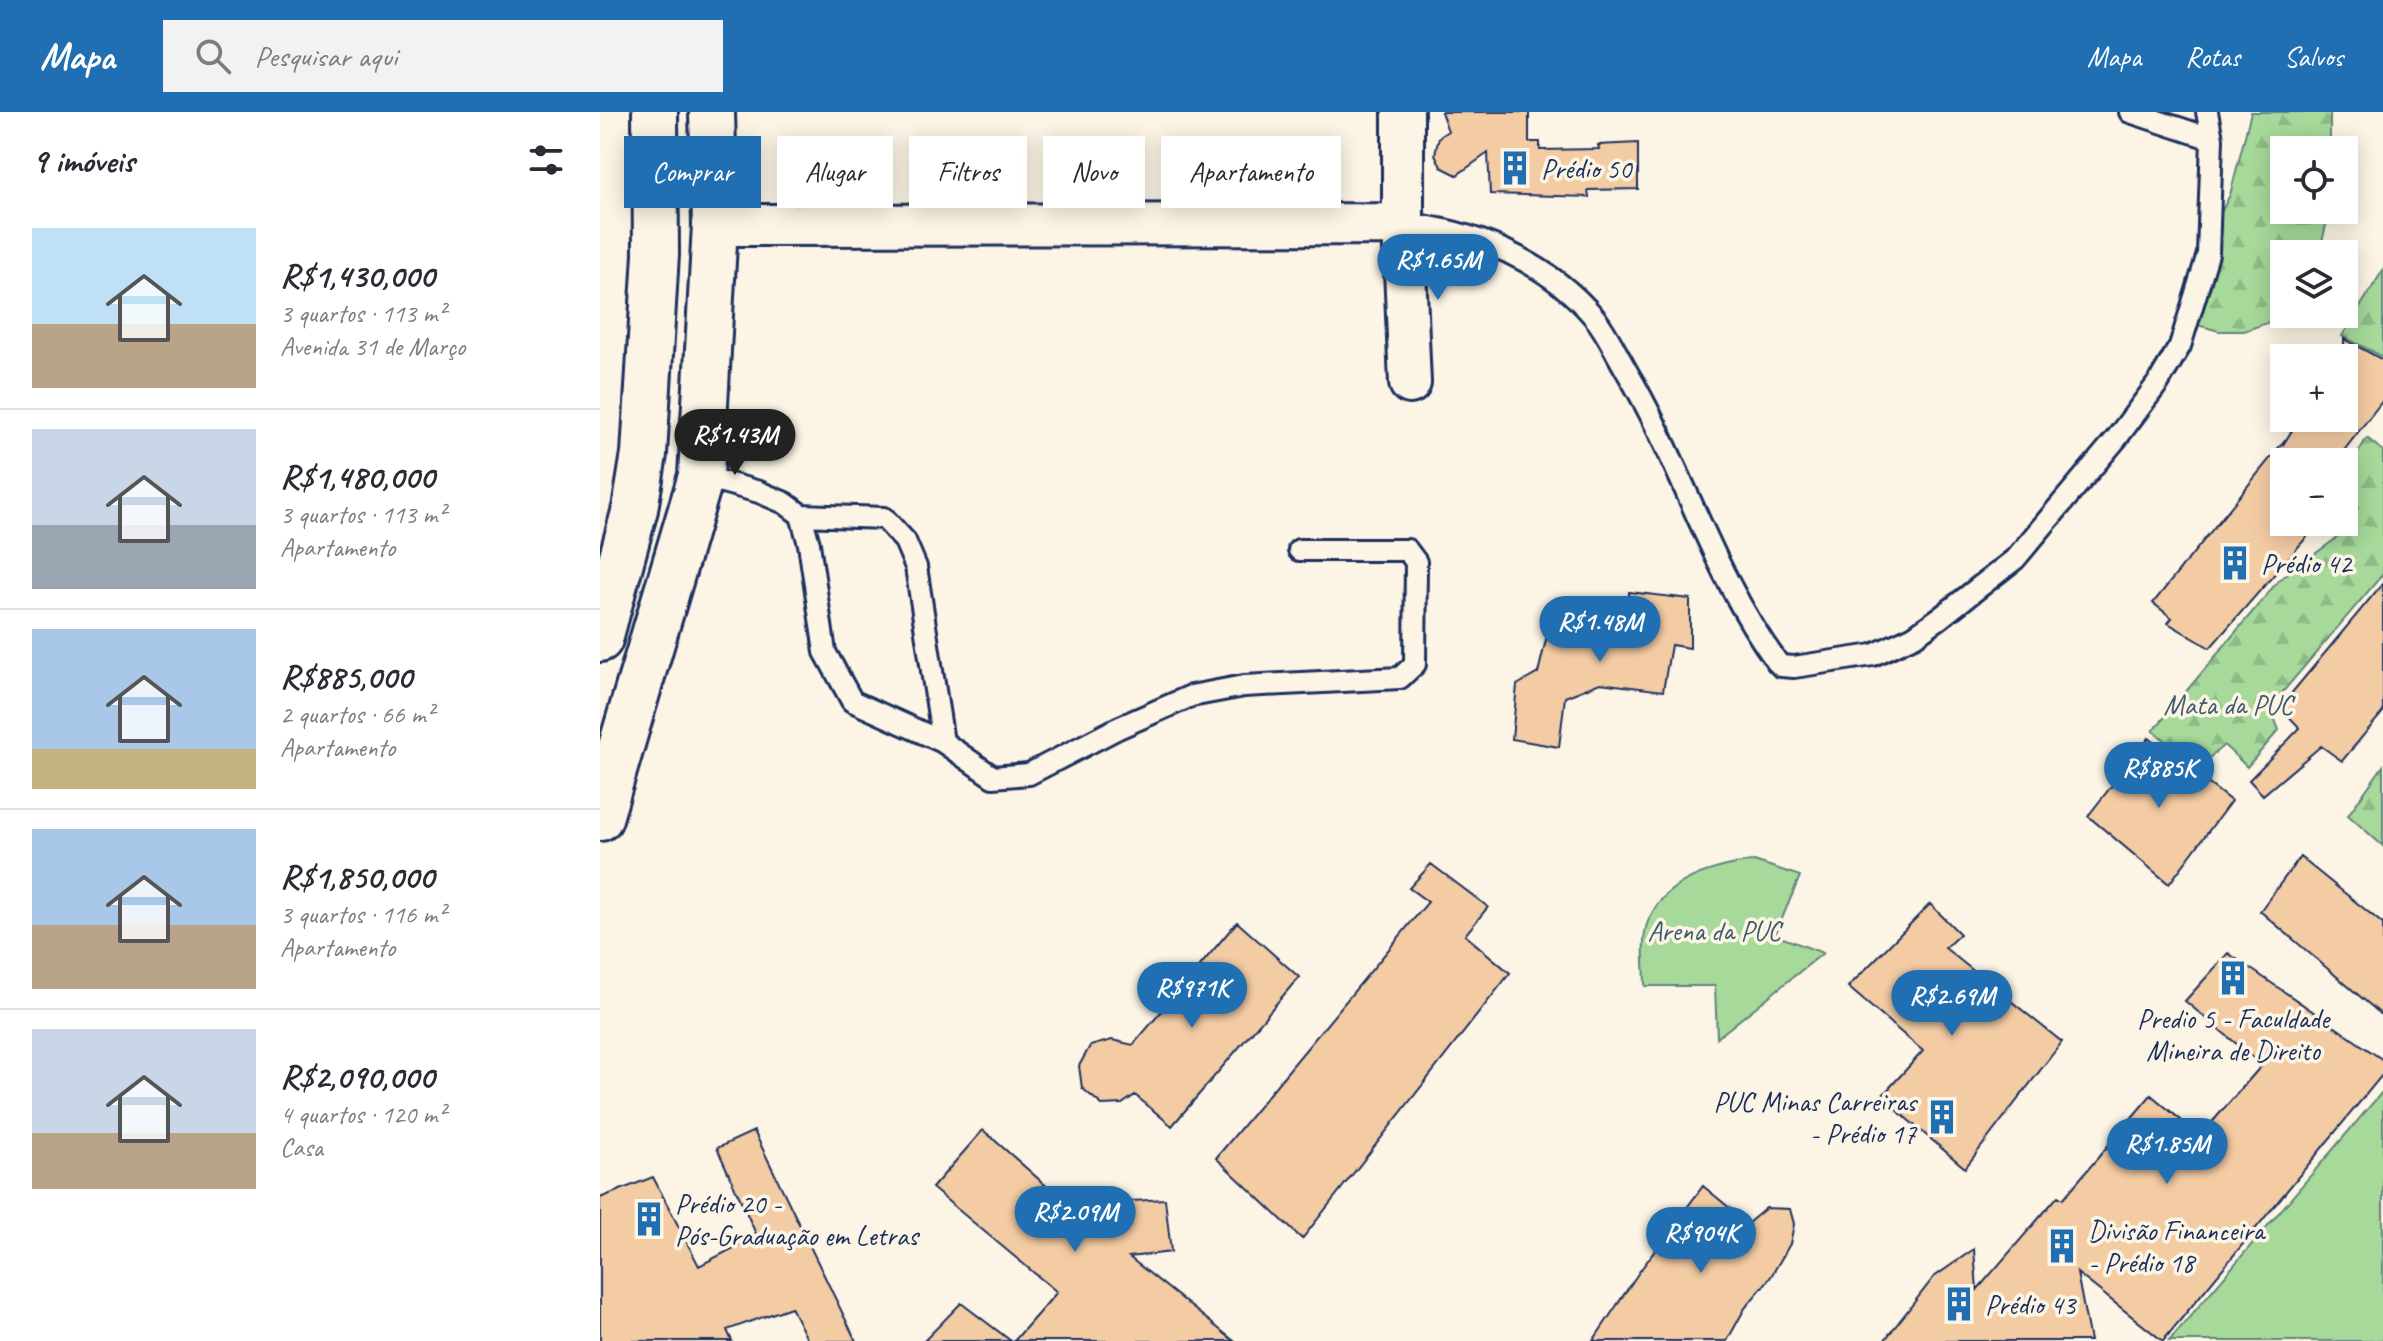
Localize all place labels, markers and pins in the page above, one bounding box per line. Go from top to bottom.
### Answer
building icon: Prédio 50 [1496,149,1534,187]
place label: Prédio 50 [1541,151,1634,186]
pin: R$1.65M [1364,234,1512,302]
pin: R$1.43M [661,409,809,477]
building icon: Prédio 42 [2216,544,2254,582]
place label: Prédio 42 [2261,546,2354,581]
pin: R$1.48M [1526,596,1674,664]
pin: R$885K [2094,742,2224,810]
building icon: Predio 5 - Faculdade Mineira de Direito [2214,959,2252,997]
pin: R$971K [1127,962,1257,1030]
pin: R$2.69M [1878,970,2026,1038]
place label: Predio 5 - Faculdade Mineira de Direito [2137,1001,2331,1068]
place label: PUC Minas Carreiras - Prédio 17 [1713,1084,1918,1151]
building icon: PUC Minas Carreiras - Prédio 17 [1923,1098,1961,1136]
pin: R$1.85M [2093,1118,2241,1186]
place label: Prédio 20 - Pós-Graduação em Letras [675,1186,920,1253]
pin: R$2.09M [1001,1186,1149,1254]
building icon: Prédio 20 - Pós-Graduação em Letras [630,1200,668,1238]
pin: R$904K [1636,1207,1766,1275]
place label: Divisão Financeira - Prédio 18 [2088,1213,2267,1280]
building icon: Divisão Financeira - Prédio 18 [2043,1227,2081,1265]
building icon: Prédio 43 [1940,1285,1978,1323]
place label: Prédio 43 [1985,1287,2078,1322]

